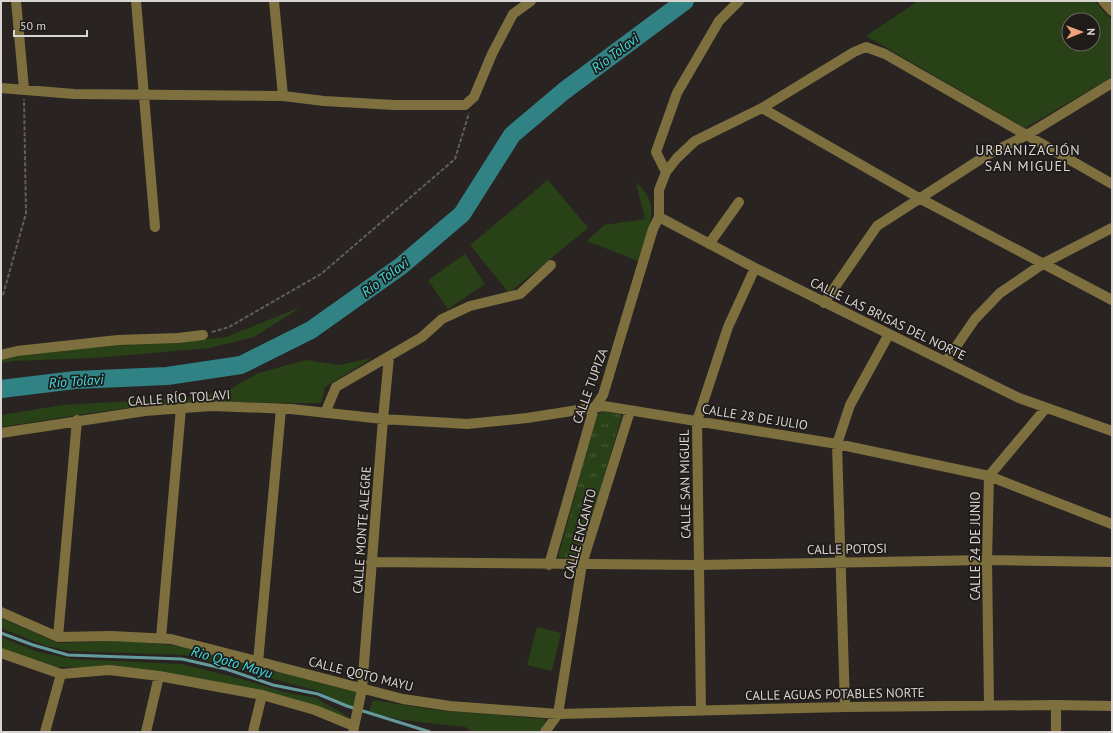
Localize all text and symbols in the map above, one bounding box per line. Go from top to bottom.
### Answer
scale bar [14,12,87,38]
north arrow [1061,12,1101,52]
text: 50 m [20,18,46,33]
text: N [1084,28,1098,36]
water label: Río Tolavi [588,29,643,77]
district label: URBANIZACIÓN SAN MIGUEL [975,141,1081,175]
water label: Río Tolavi [358,253,413,301]
street label: CALLE LAS BRISAS DEL NORTE [807,274,969,364]
street label: CALLE TUPIZA [568,345,612,426]
water label: Río Tolavi [48,370,104,392]
street label: CALLE RÍO TOLAVI [127,386,231,410]
street label: CALLE 28 DE JULIO [701,400,809,434]
street label: CALLE SAN MIGUEL [676,429,694,539]
street label: CALLE MONTE ALEGRE [349,466,375,594]
street label: CALLE ENCANTO [560,487,600,581]
street label: CALLE 24 DE JUNIO [967,491,984,600]
street label: CALLE POTOSI [807,540,887,558]
water label: Rio Qoto Mayu [189,642,275,682]
street label: CALLE QOTO MAYU [307,653,415,695]
street label: CALLE AGUAS POTABLES NORTE [745,684,925,704]

